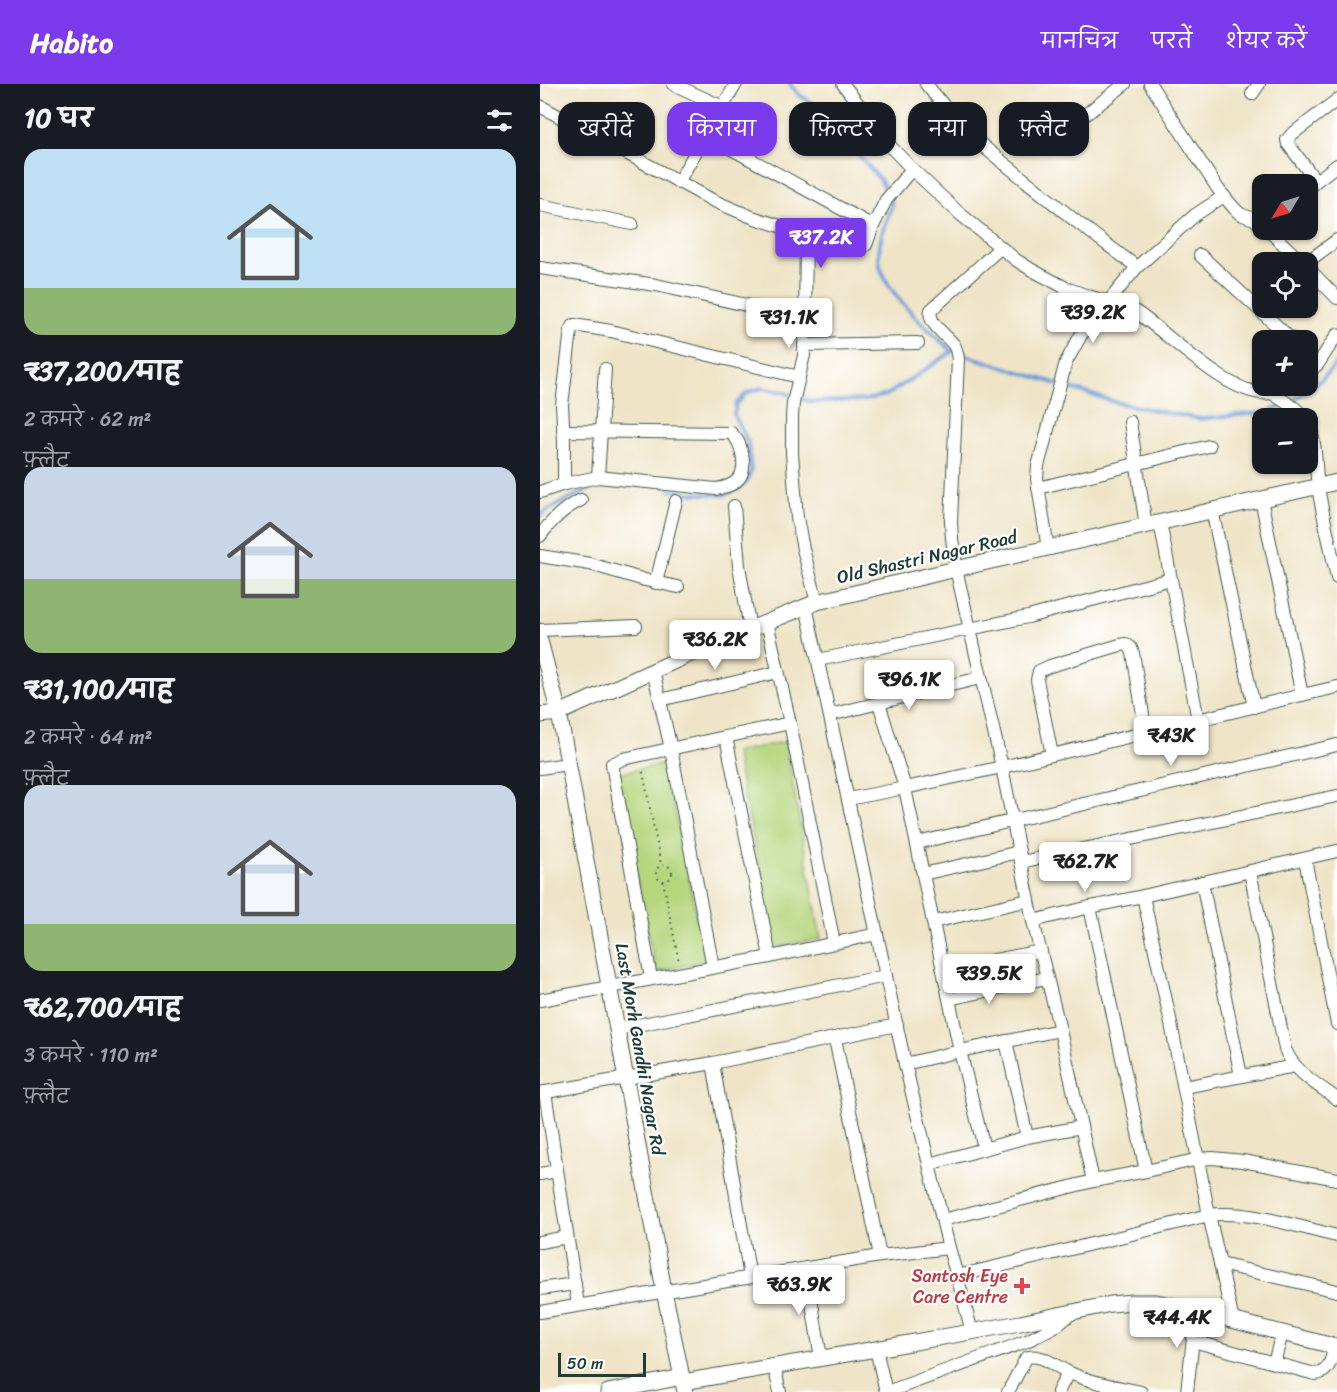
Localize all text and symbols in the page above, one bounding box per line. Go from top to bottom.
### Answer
text: Habito [30,18,113,67]
text: मानचित्र [1041,22,1118,60]
text: परतें [1151,22,1192,60]
text: शेयर करें [1225,22,1307,60]
text: 10 घर [24,95,93,141]
chip: खरीदें [558,102,655,156]
chip: किराया [667,102,777,156]
chip: फ़िल्टर [789,102,896,156]
chip: नया [908,102,987,156]
chip: फ़्लैट [999,102,1089,156]
icon: filters [483,104,516,137]
north arrow [1252,174,1318,240]
map controls [1252,174,1318,474]
icon: home [216,188,324,296]
pin: ₹37.2K [772,218,870,269]
text: ₹37.2K [789,220,853,255]
button: locate [1252,252,1318,318]
pin: ₹39.2K [1044,293,1142,344]
text: ₹39.2K [1061,295,1125,330]
pin: ₹31.1K [740,298,838,349]
text: ₹31.1K [760,300,818,335]
button: + [1252,330,1318,396]
text: ₹37,200/माह [24,348,181,394]
text: 2 कमरे · 62 m² [24,402,151,437]
button: − [1252,408,1318,474]
text: फ़्लैट [24,443,70,478]
icon: home [216,506,324,614]
street label: Old Shastri Nagar Road [834,520,1022,593]
pin: ₹36.2K [666,620,764,671]
text: ₹36.2K [683,622,747,657]
pin: ₹96.1K [860,660,958,711]
text: ₹96.1K [878,662,940,697]
text: ₹31,100/माह [24,666,174,712]
pin: ₹43K [1135,716,1207,767]
text: ₹43K [1148,718,1194,753]
text: 2 कमरे · 64 m² [24,720,152,755]
text: फ़्लैट [24,761,70,796]
icon: home [216,824,324,932]
pin: ₹62.7K [1036,842,1134,893]
text: ₹62.7K [1053,844,1117,879]
street label: Last Morh Gandhi Nagar Rd [606,940,675,1159]
pin: ₹39.5K [940,954,1038,1005]
text: ₹39.5K [957,956,1021,991]
text: ₹62,700/माह [24,984,182,1030]
text: 3 कमरे · 110 m² [24,1038,158,1073]
text: फ़्लैट [24,1079,70,1114]
place label: Santosh Eye Care Centre [911,1260,1008,1313]
pin: ₹63.9K [750,1265,848,1316]
text: ₹63.9K [767,1267,831,1302]
marker: Santosh Eye Care Centre [1013,1277,1031,1295]
pin: ₹44.4K [1128,1298,1226,1349]
text: ₹44.4K [1144,1300,1210,1335]
text: 50 m [567,1349,603,1378]
scale bar [558,1350,646,1378]

